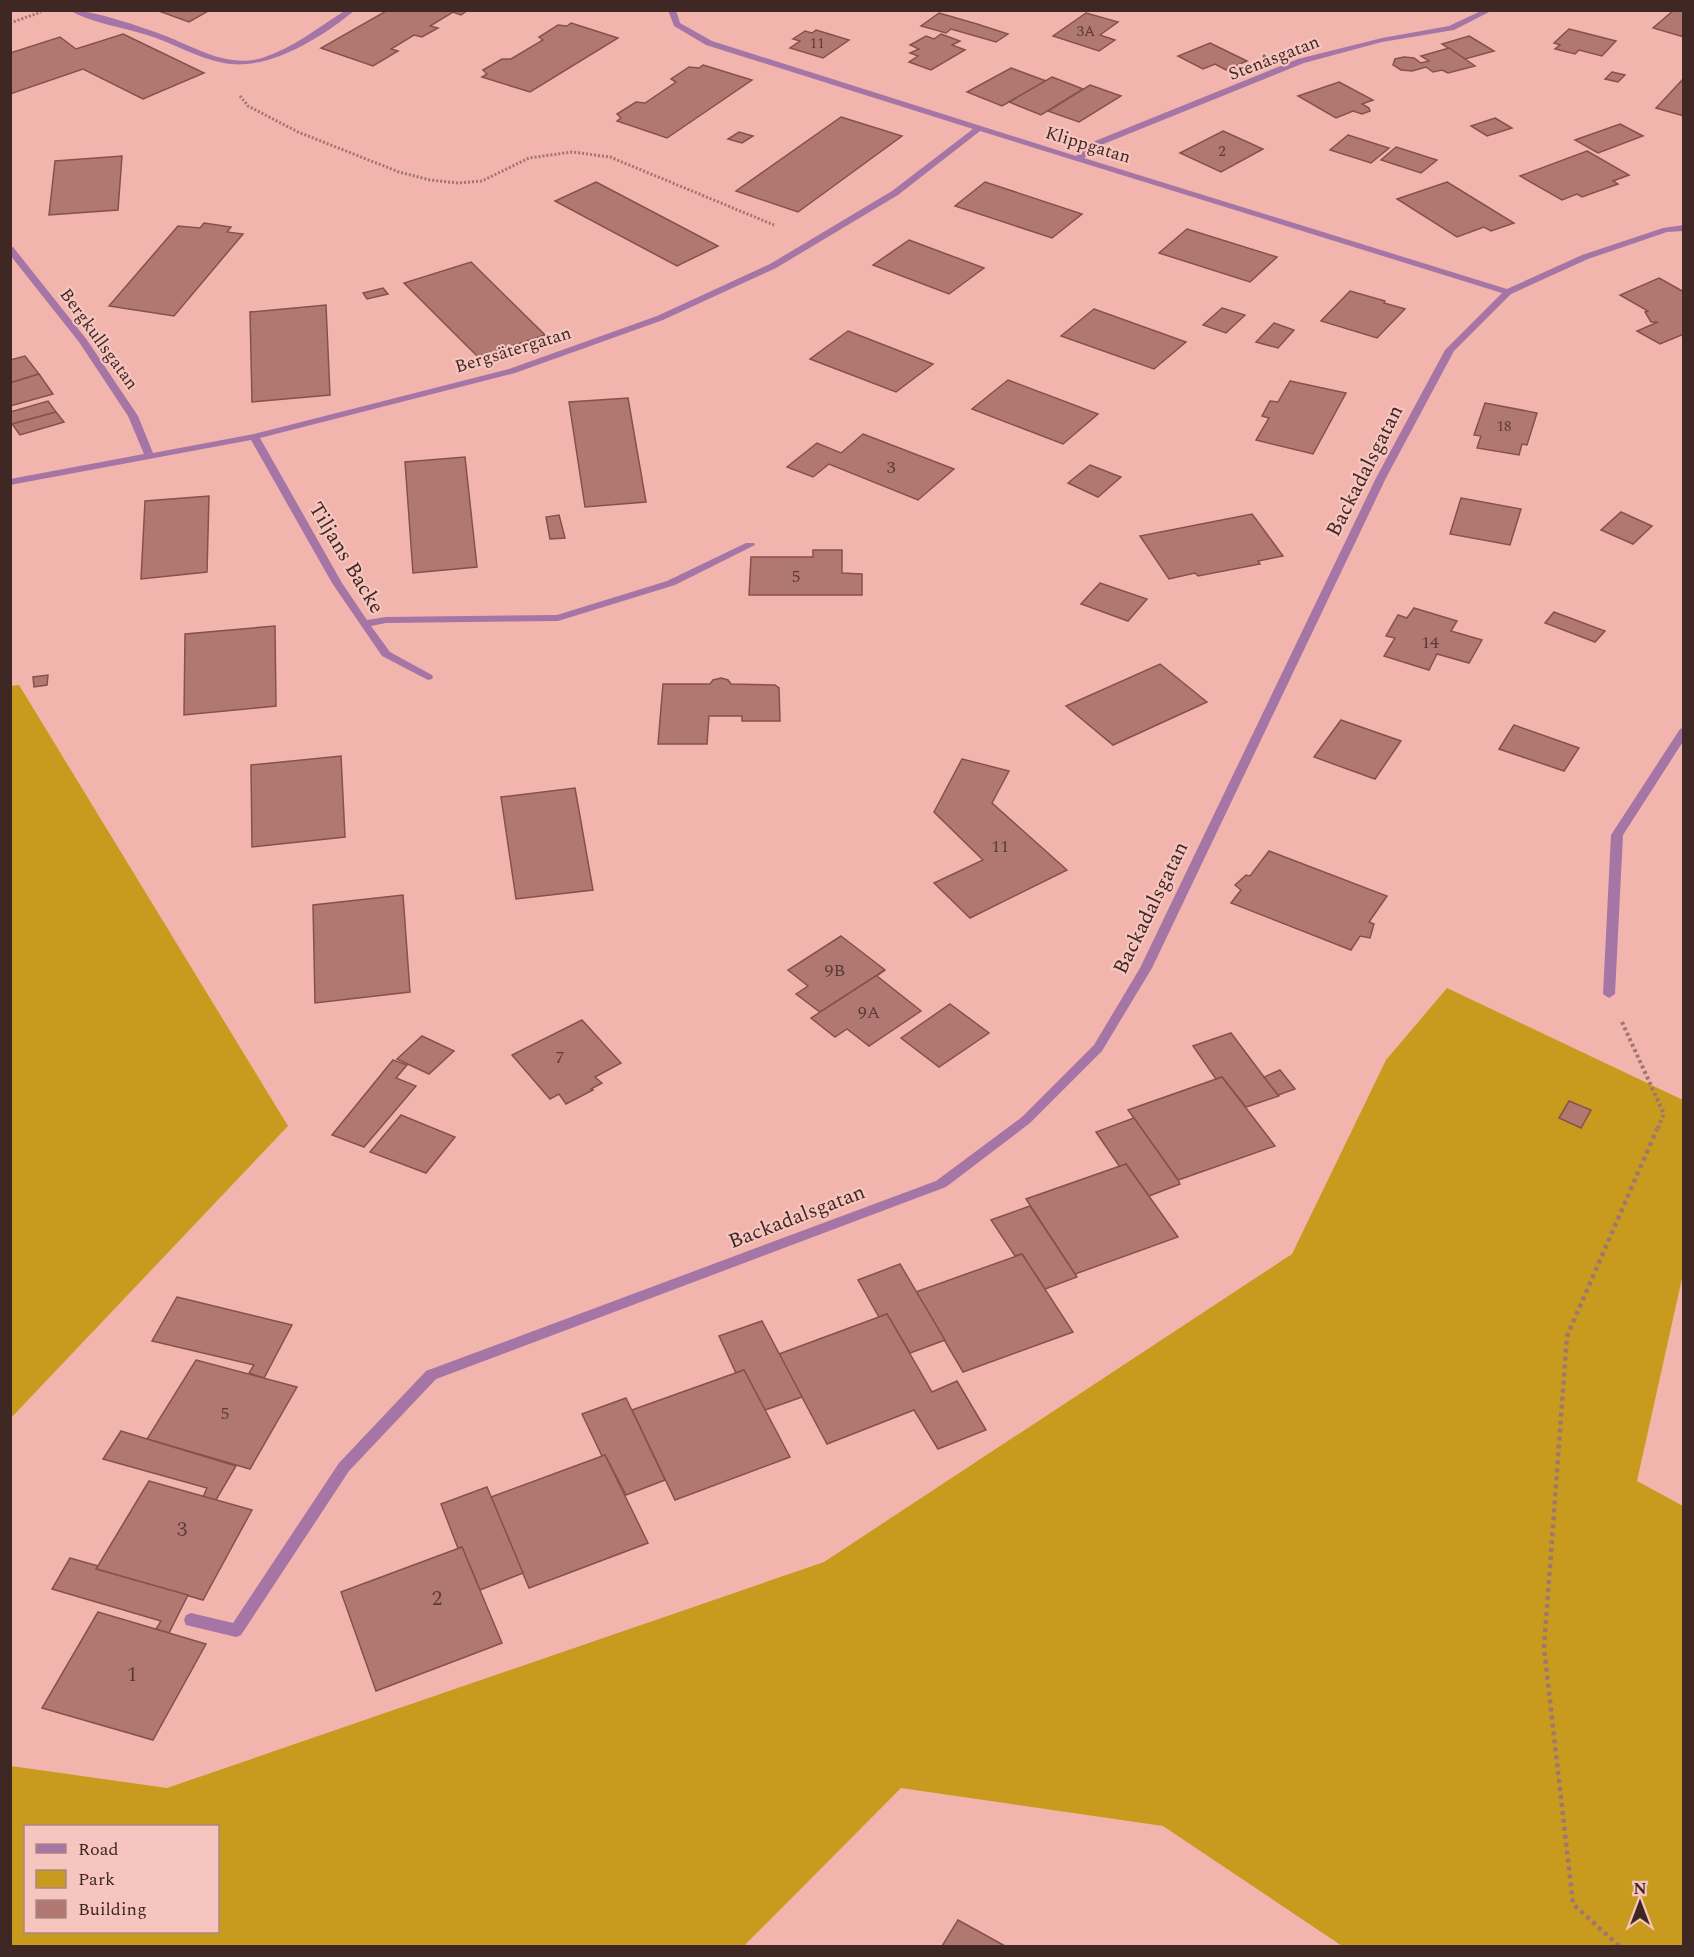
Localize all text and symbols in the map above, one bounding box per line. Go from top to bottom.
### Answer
house number: 3A [1077,20,1095,43]
street label: Stenåsgatan [1224,28,1324,88]
house number: 11 [809,32,825,55]
street label: Klippgatan [1042,119,1134,171]
house number: 2 [1218,140,1226,163]
street label: Bergkullsgatan [53,283,145,395]
street label: Bergsätergatan [451,319,575,381]
street label: Backadalsgatan [1318,399,1412,543]
house number: 18 [1496,415,1512,438]
house number: 3 [887,454,896,481]
street label: Tiljans Backe [300,496,392,620]
house number: 5 [792,563,801,590]
house number: 14 [1421,629,1439,656]
house number: 11 [991,833,1009,860]
street label: Backadalsgatan [1105,836,1197,980]
house number: 9B [825,957,845,984]
house number: 9A [858,999,880,1026]
house number: 7 [556,1044,565,1071]
street label: Backadalsgatan [724,1176,870,1258]
house number: 5 [221,1400,230,1427]
house number: 3 [177,1514,188,1546]
house number: 2 [432,1583,442,1615]
house number: 1 [127,1659,137,1691]
legend [24,1825,219,1933]
text: Road [78,1836,119,1863]
text: Park [78,1866,115,1893]
north arrow [1610,1873,1670,1933]
text: N [1633,1877,1647,1901]
text: Building [78,1896,147,1923]

